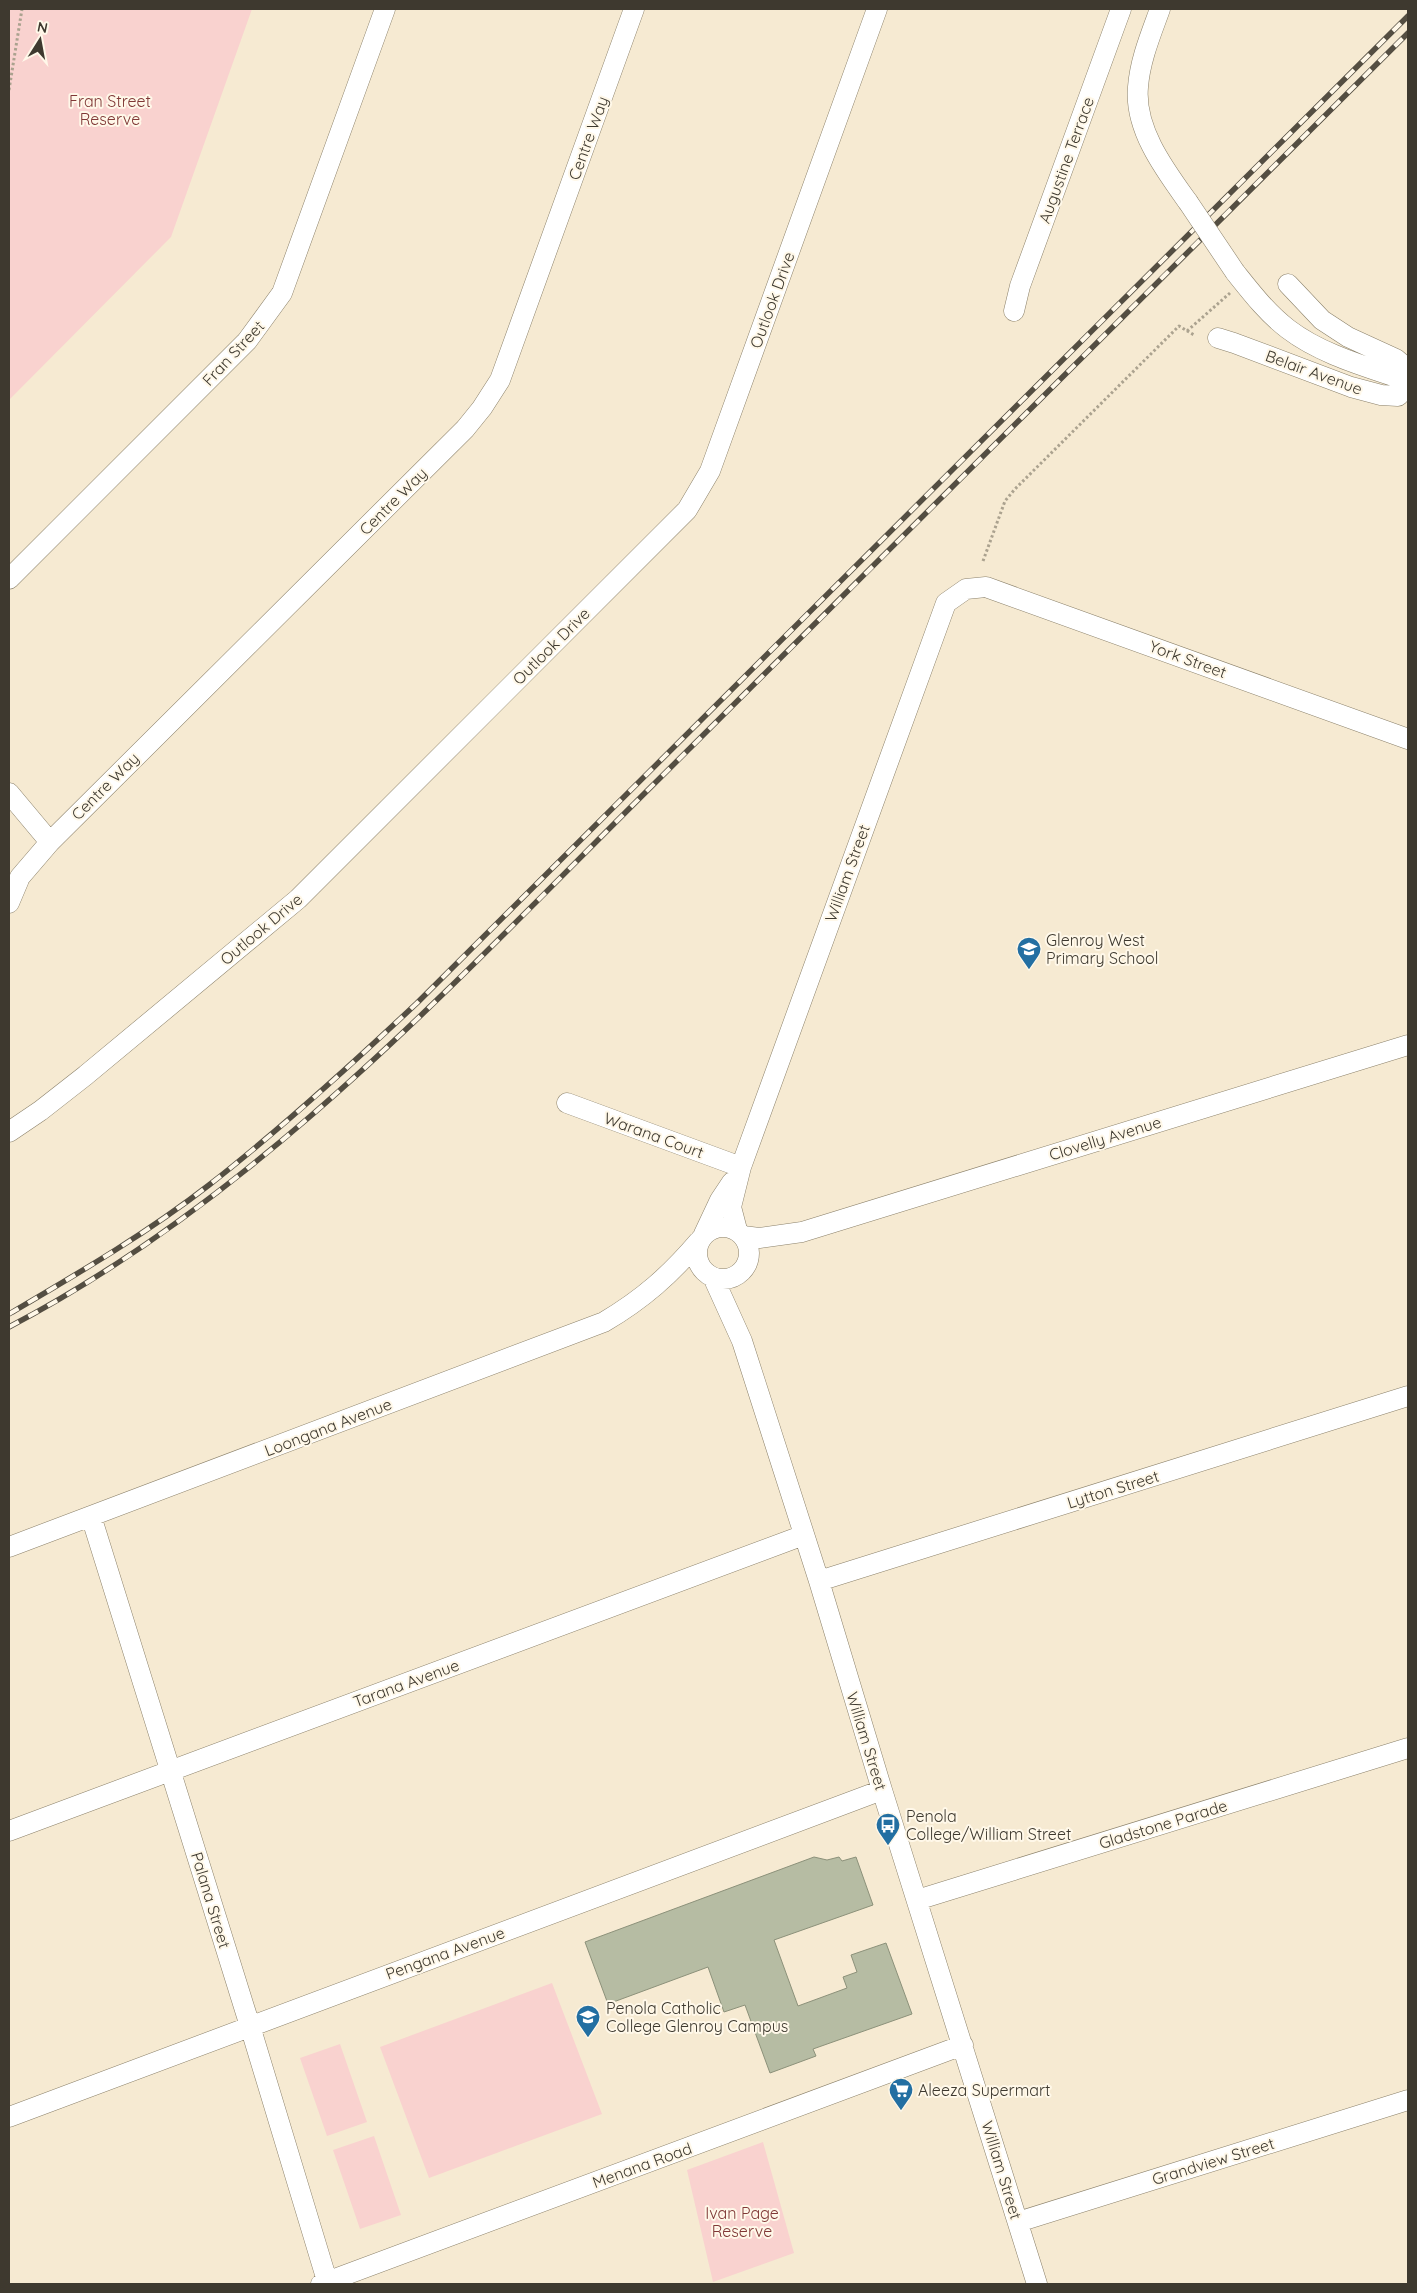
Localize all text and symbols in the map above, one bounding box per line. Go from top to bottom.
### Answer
north arrow [15,15,65,65]
text: N [36,17,49,37]
park label: Fran Street Reserve [69,91,151,129]
street label: Centre Way [564,93,612,183]
street label: Augustine Terrace [1034,94,1098,226]
street label: Outlook Drive [745,249,799,351]
street label: Fran Street [198,316,268,390]
street label: Belair Avenue [1263,345,1365,399]
street label: Centre Way [355,463,431,539]
street label: Outlook Drive [508,603,594,689]
street label: York Street [1147,636,1229,682]
street label: Centre Way [67,748,143,824]
street label: William Street [820,822,874,924]
street label: Outlook Drive [216,889,306,969]
place label: Glenroy West Primary School [1046,930,1158,968]
school or university icon: Glenroy West Primary School [1016,936,1042,970]
street label: Warana Court [601,1108,707,1162]
street label: Clovelly Avenue [1046,1111,1164,1165]
street label: Loongana Avenue [262,1394,394,1460]
street label: Lytton Street [1065,1466,1161,1512]
street label: Tarana Avenue [350,1655,462,1711]
street label: William Street [843,1689,891,1793]
street label: Gladstone Parade [1097,1795,1229,1853]
place label: Penola College/William Street [906,1806,1071,1844]
bus stop icon: Penola College/William Street [875,1812,901,1846]
street label: Palana Street [187,1849,235,1951]
street label: Pengana Avenue [383,1922,507,1984]
place label: Penola Catholic College Glenroy Campus [606,1998,788,2036]
school or university icon: Penola Catholic College Glenroy Campus [575,2004,601,2038]
supermarket icon: Aleeza Supermart [888,2077,914,2111]
place label: Aleeza Supermart [918,2080,1051,2100]
street label: William Street [978,2118,1026,2222]
street label: Grandview Street [1149,2133,1277,2189]
street label: Menana Road [590,2138,694,2192]
park label: Ivan Page Reserve [705,2203,779,2241]

